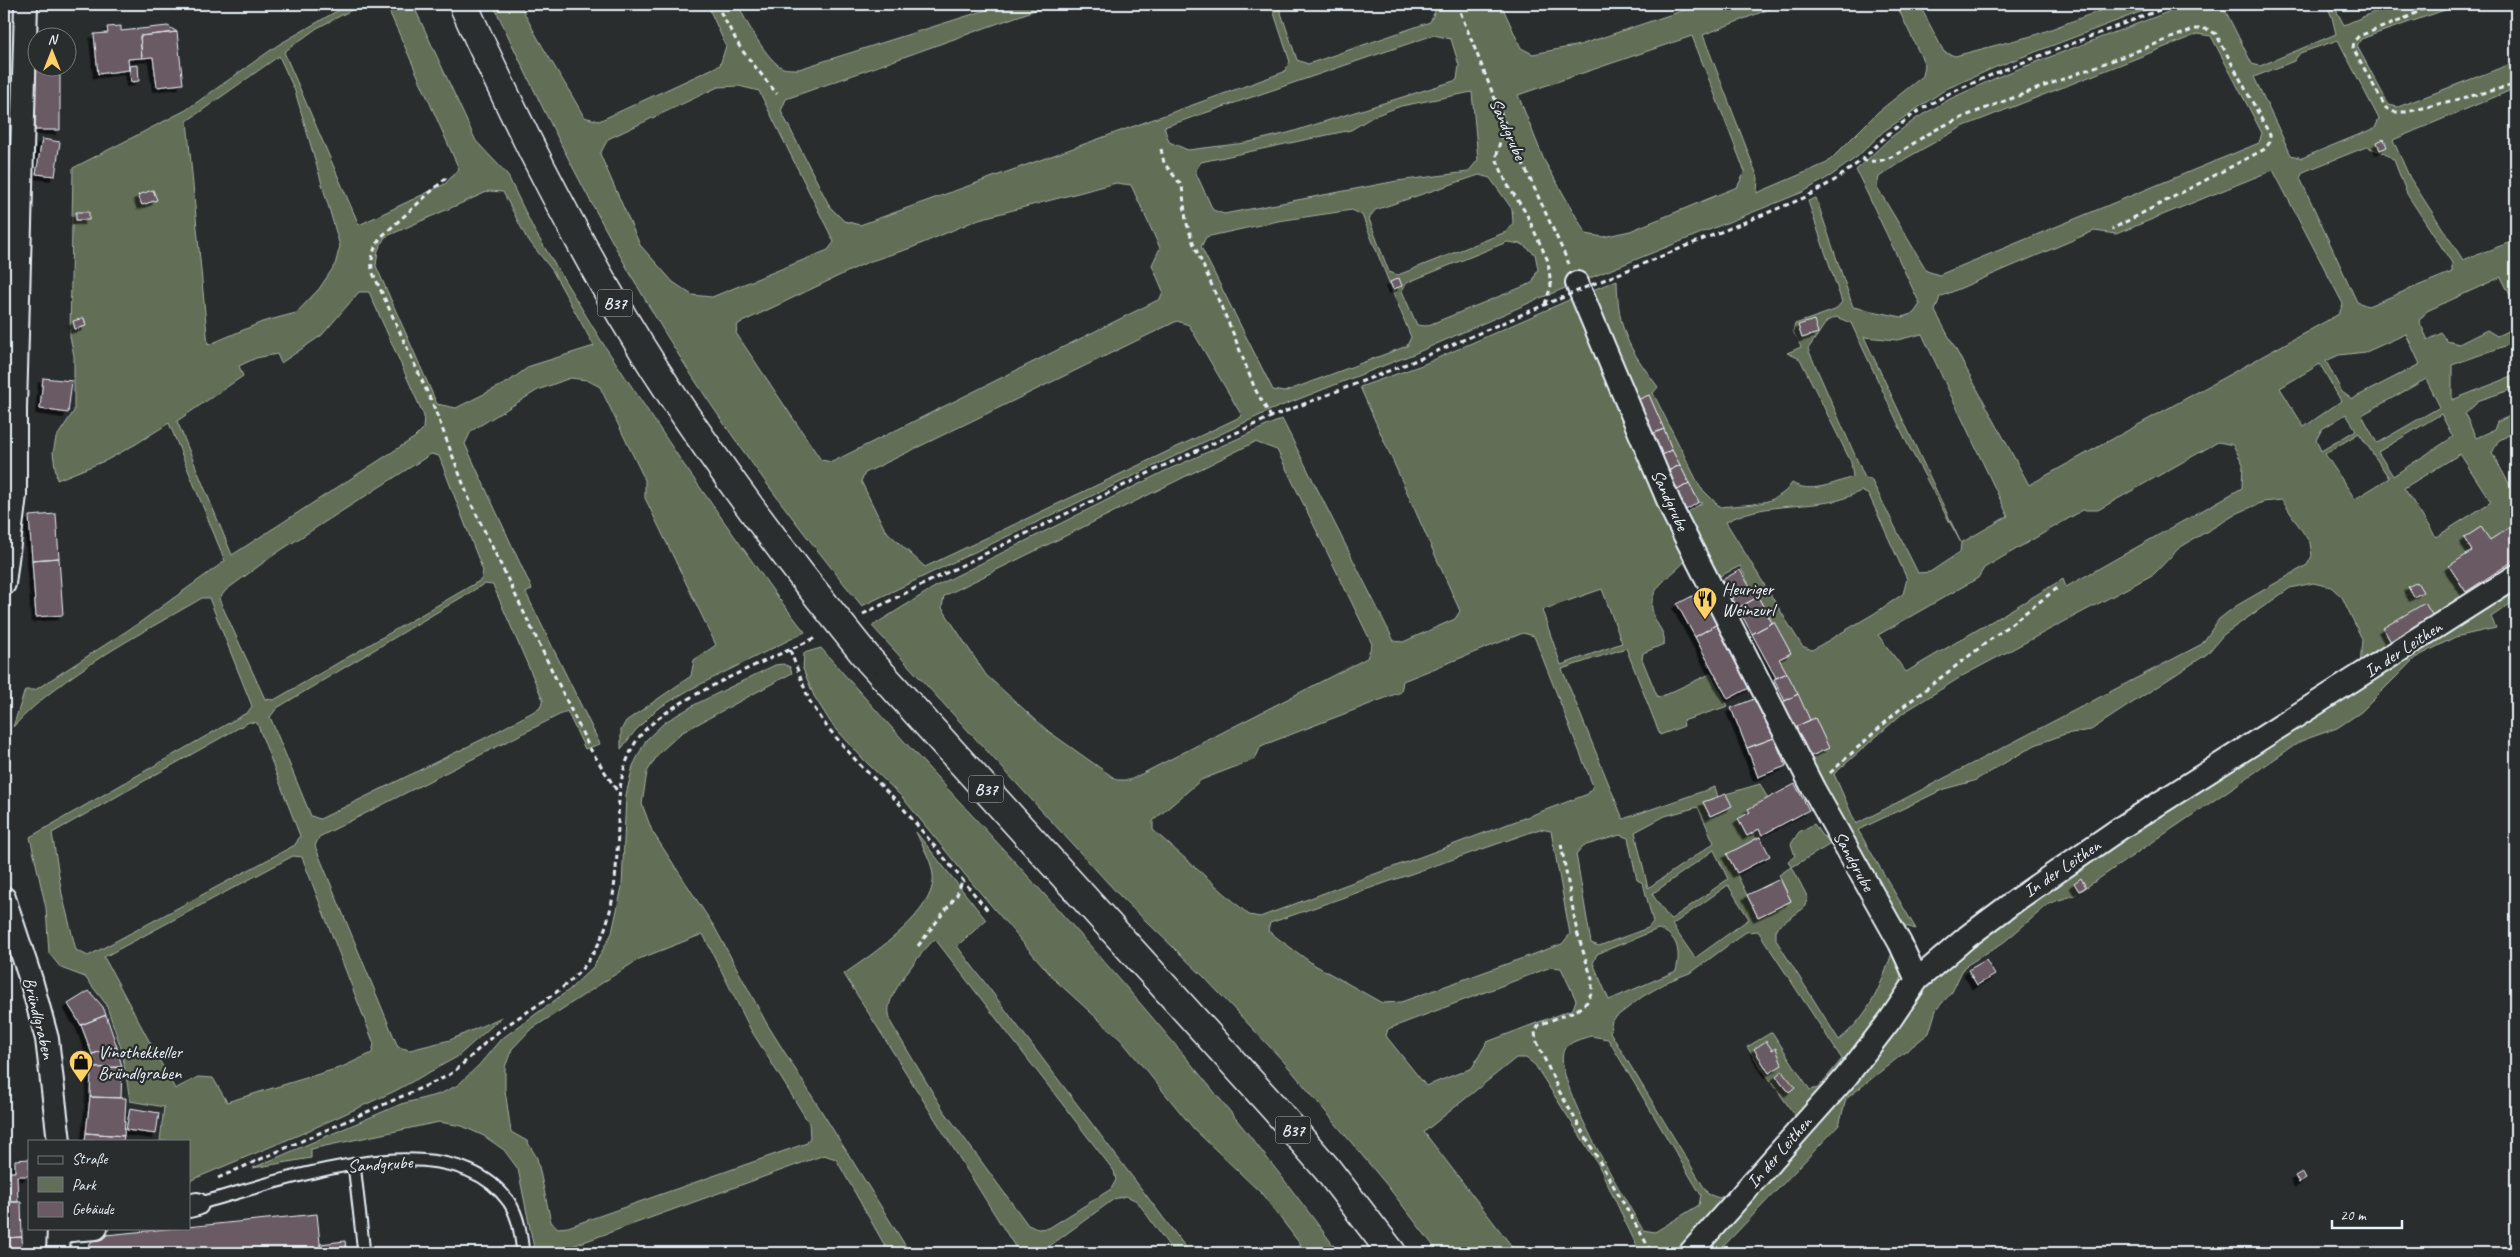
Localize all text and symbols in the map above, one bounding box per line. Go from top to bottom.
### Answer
north arrow [28,28,78,78]
text: N [48,31,59,48]
street label: Sandgrube [1485,95,1532,164]
road number: B37 [598,290,632,316]
street label: Sandgrube [1646,466,1694,535]
place label: Heuriger Weinzurl [1722,578,1777,621]
restaurant icon: Heuriger Weinzurl [1692,586,1718,620]
street label: In der Leithen [2360,615,2447,682]
road number: B37 [968,776,1004,802]
street label: Sandgrube [1829,827,1880,896]
street label: In der Leithen [2019,834,2105,902]
street label: Bründlgraben [18,975,60,1062]
place label: Vinothekkeller Bründlgraben [98,1041,184,1084]
shop icon: Vinothekkeller Bründlgraben [68,1049,94,1083]
street label: In der Leithen [1742,1111,1817,1193]
road number: B37 [1276,1116,1310,1144]
legend [28,1140,190,1230]
text: Straße [72,1150,108,1169]
street label: Sandgrube [347,1151,414,1177]
text: Park [72,1176,97,1195]
scale bar [2332,1197,2402,1229]
text: Gebäude [72,1200,115,1219]
text: 20 m [2340,1206,2367,1225]

